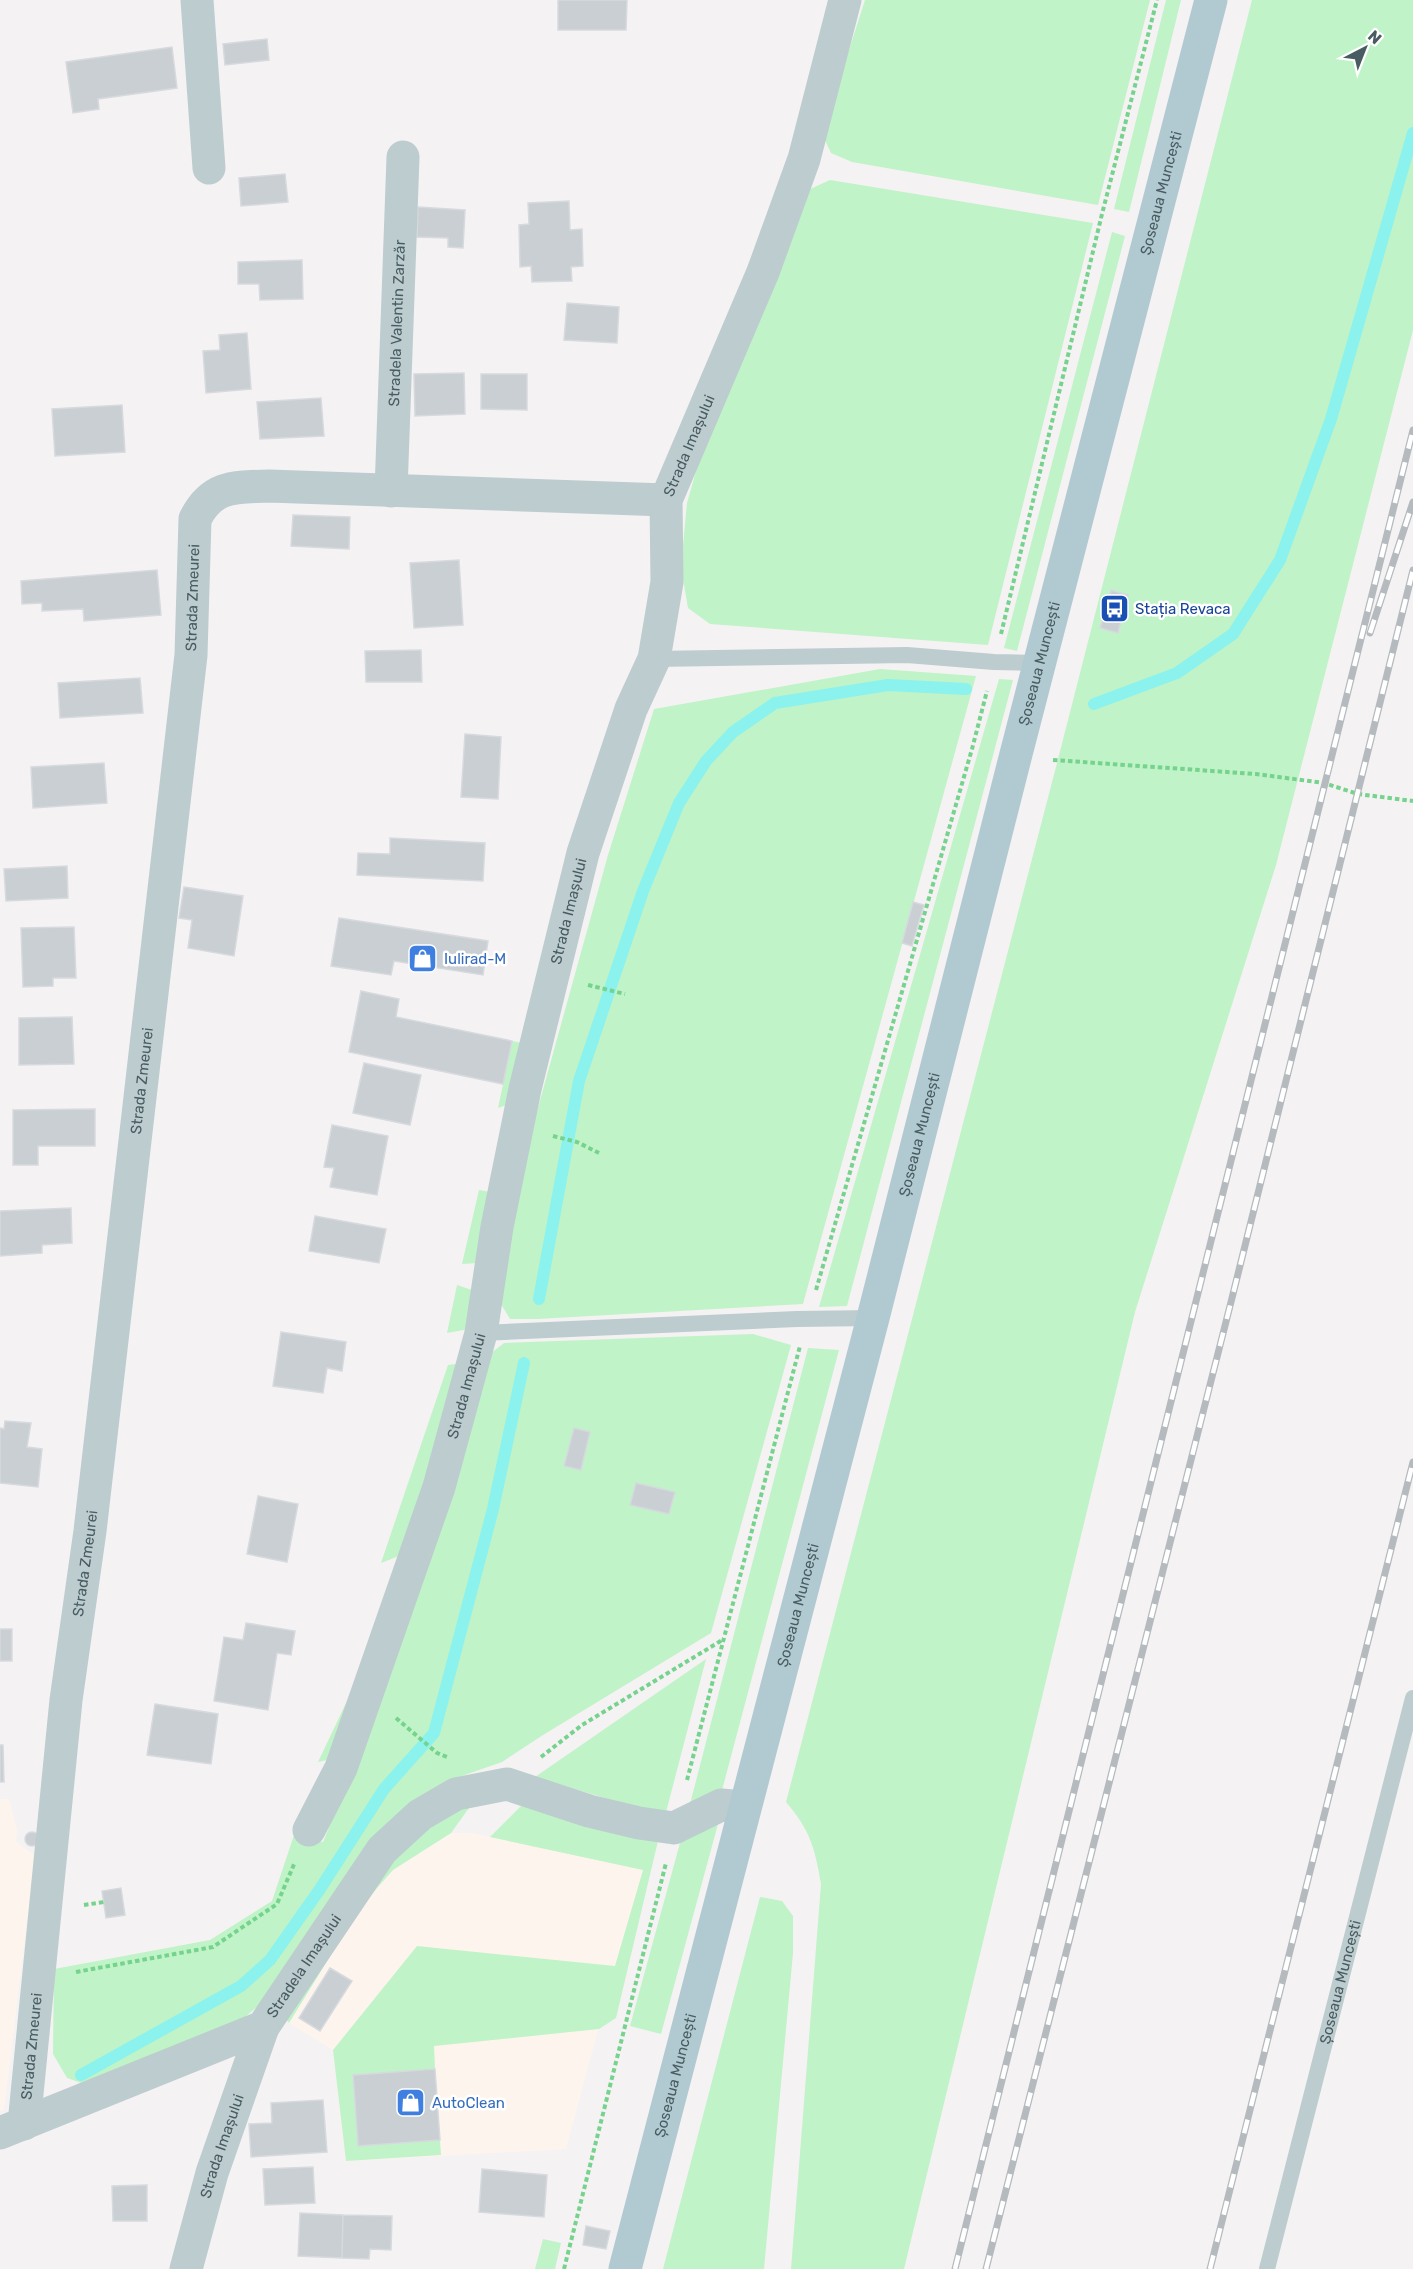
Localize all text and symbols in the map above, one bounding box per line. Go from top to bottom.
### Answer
north arrow [1335,18,1395,78]
text: N [1364,26,1385,48]
street label: Șoseaua Muncești [1136,129,1186,257]
street label: Stradela Valentin Zarzăr [385,239,409,407]
street label: Strada Imașului [660,392,719,499]
street label: Strada Zmeurei [182,544,203,651]
bus stop icon: Stația Revaca [1098,593,1130,625]
street label: Șoseaua Muncești [1015,600,1064,727]
place label: Stația Revaca [1135,600,1231,618]
street label: Strada Imașului [547,856,590,966]
shop icon: Iulirad-M [407,943,439,975]
place label: Iulirad-M [444,950,506,968]
street label: Strada Zmeurei [127,1026,157,1135]
street label: Șoseaua Muncești [895,1071,944,1198]
street label: Strada Imașului [444,1331,490,1441]
street label: Strada Zmeurei [69,1509,101,1618]
street label: Șoseaua Muncești [773,1541,823,1669]
street label: Stradela Imașului [263,1911,345,2021]
street label: Șoseaua Muncești [1316,1918,1365,2046]
street label: Strada Zmeurei [17,1992,46,2101]
street label: Șoseaua Muncești [651,2012,700,2139]
shop icon: AutoClean [395,2087,427,2119]
street label: Strada Imașului [197,2092,248,2200]
place label: AutoClean [432,2094,505,2112]

